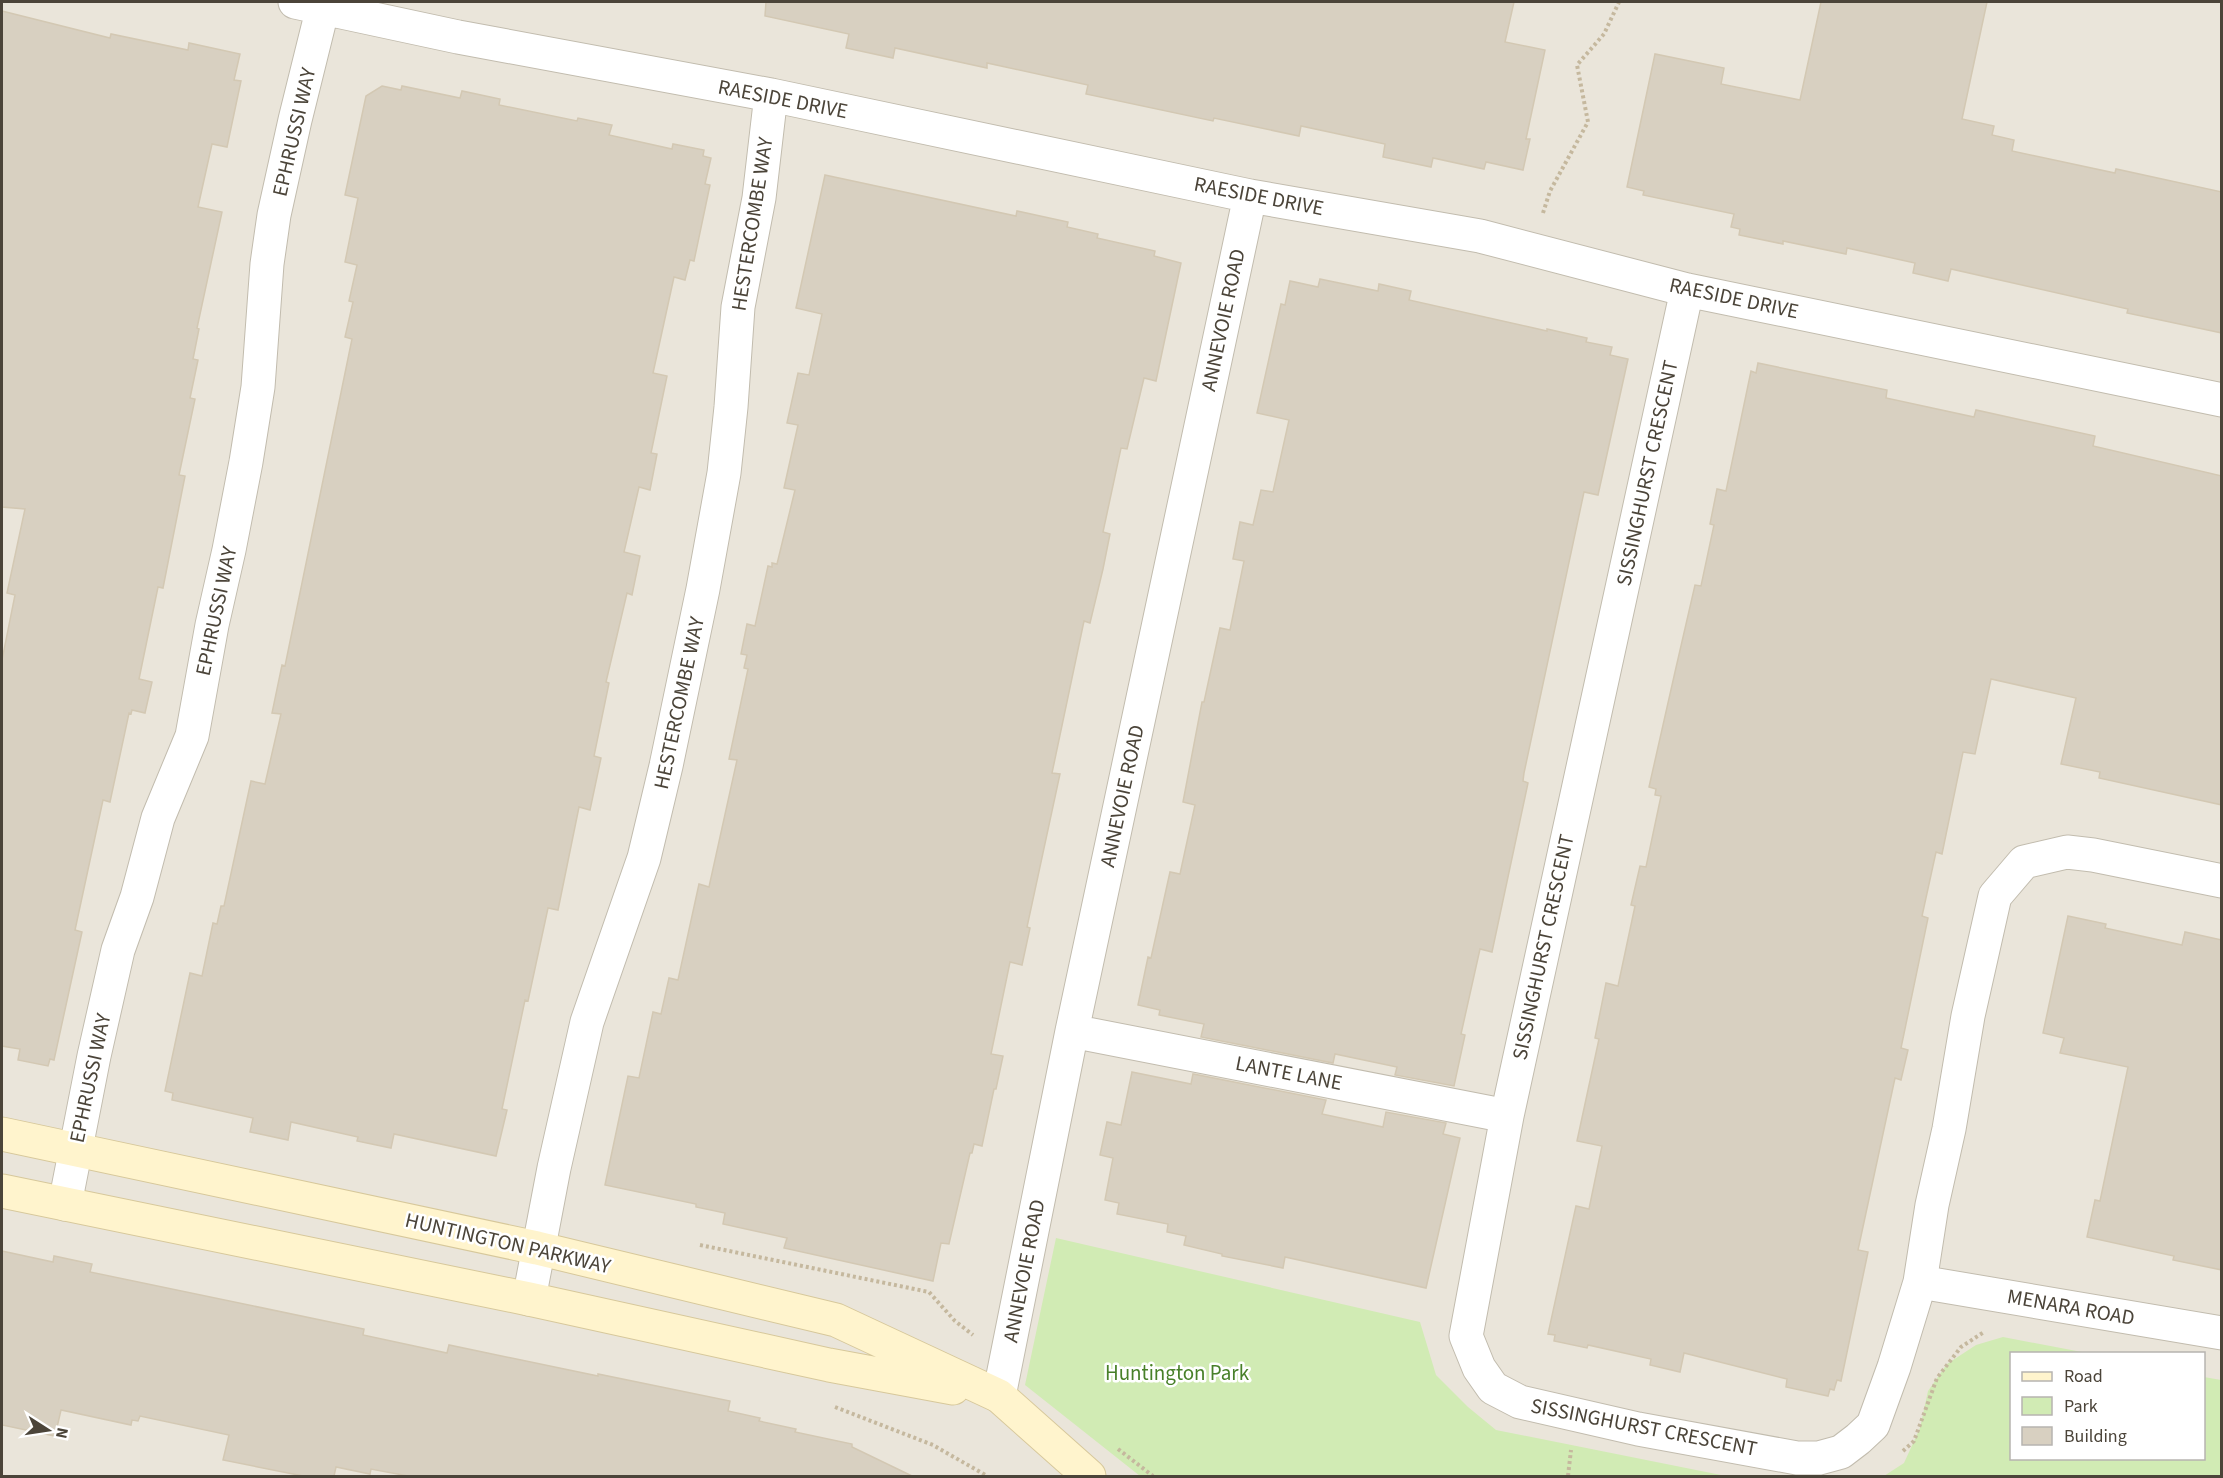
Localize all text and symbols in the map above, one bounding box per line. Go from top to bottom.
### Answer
street label: EPHRUSSI WAY [265,64,324,199]
street label: RAESIDE DRIVE [716,72,850,126]
street label: HESTERCOMBE WAY [723,134,781,313]
street label: RAESIDE DRIVE [1192,169,1326,223]
street label: ANNEVOIE ROAD [1193,246,1253,394]
street label: RAESIDE DRIVE [1667,270,1801,326]
street label: SISSINGHURST CRESCENT [1608,357,1686,589]
street label: EPHRUSSI WAY [188,543,245,678]
street label: HESTERCOMBE WAY [646,613,712,792]
street label: ANNEVOIE ROAD [1092,722,1152,870]
street label: SISSINGHURST CRESCENT [1504,831,1582,1063]
street label: EPHRUSSI WAY [62,1010,119,1145]
street label: LANTE LANE [1233,1048,1345,1098]
street label: ANNEVOIE ROAD [995,1197,1053,1345]
street label: HUNTINGTON PARKWAY [402,1205,615,1281]
street label: MENARA ROAD [2005,1281,2137,1333]
legend [2010,1352,2205,1460]
park label: Huntington Park [1105,1358,1250,1388]
text: Road [2064,1364,2103,1389]
street label: SISSINGHURST CRESCENT [1528,1390,1760,1464]
text: Park [2064,1394,2098,1419]
north arrow [18,1400,78,1460]
text: Building [2064,1424,2127,1449]
text: N [50,1425,74,1440]

